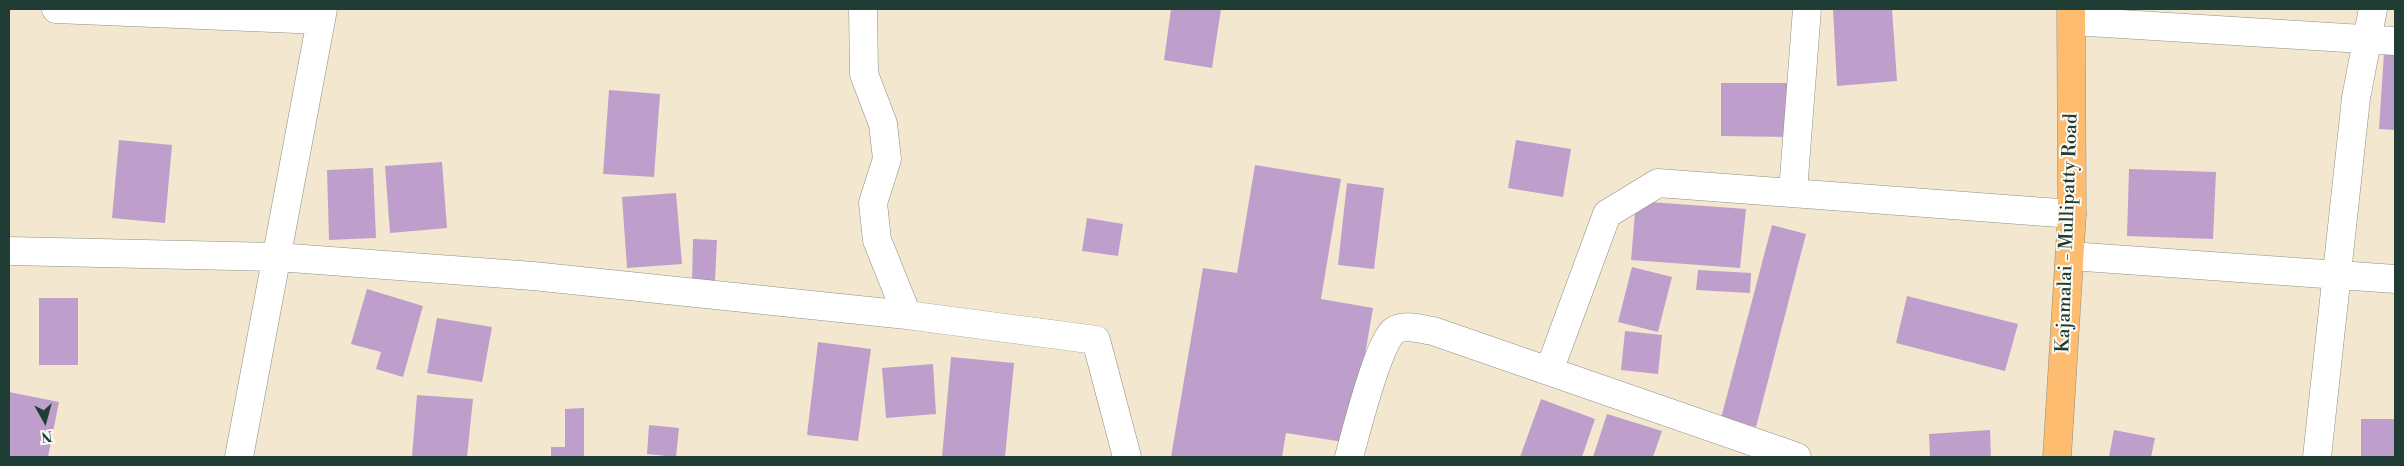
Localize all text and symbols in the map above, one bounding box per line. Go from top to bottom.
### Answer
street label: Kajamalai - Mullipatty Road [2052,113,2084,353]
north arrow [20,396,70,446]
text: N [40,426,53,445]

